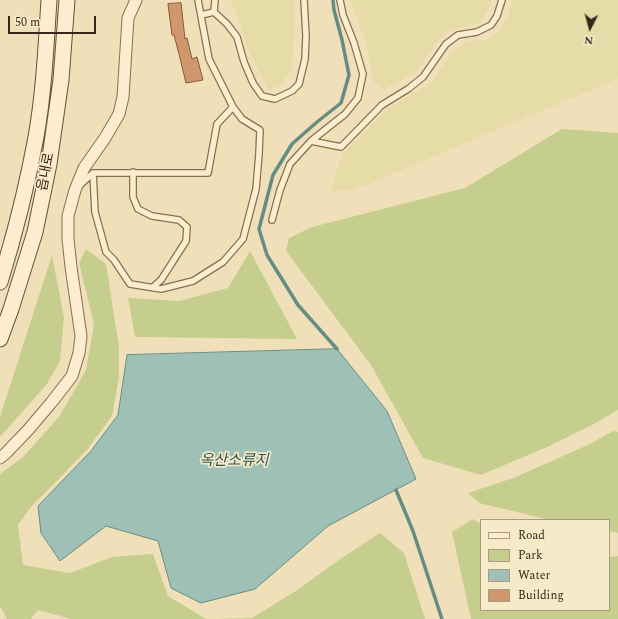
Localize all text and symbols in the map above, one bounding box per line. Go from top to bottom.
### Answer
scale bar [10,8,98,34]
north arrow [570,8,610,48]
text: 50 m [15,13,40,32]
text: N [583,32,594,49]
street label: 읍내로 [35,151,59,193]
water label: 옥산소류지 [200,453,268,471]
legend [480,519,610,611]
text: Road [518,526,545,545]
text: Park [518,546,543,565]
text: Water [518,566,550,585]
text: Building [518,586,564,605]

